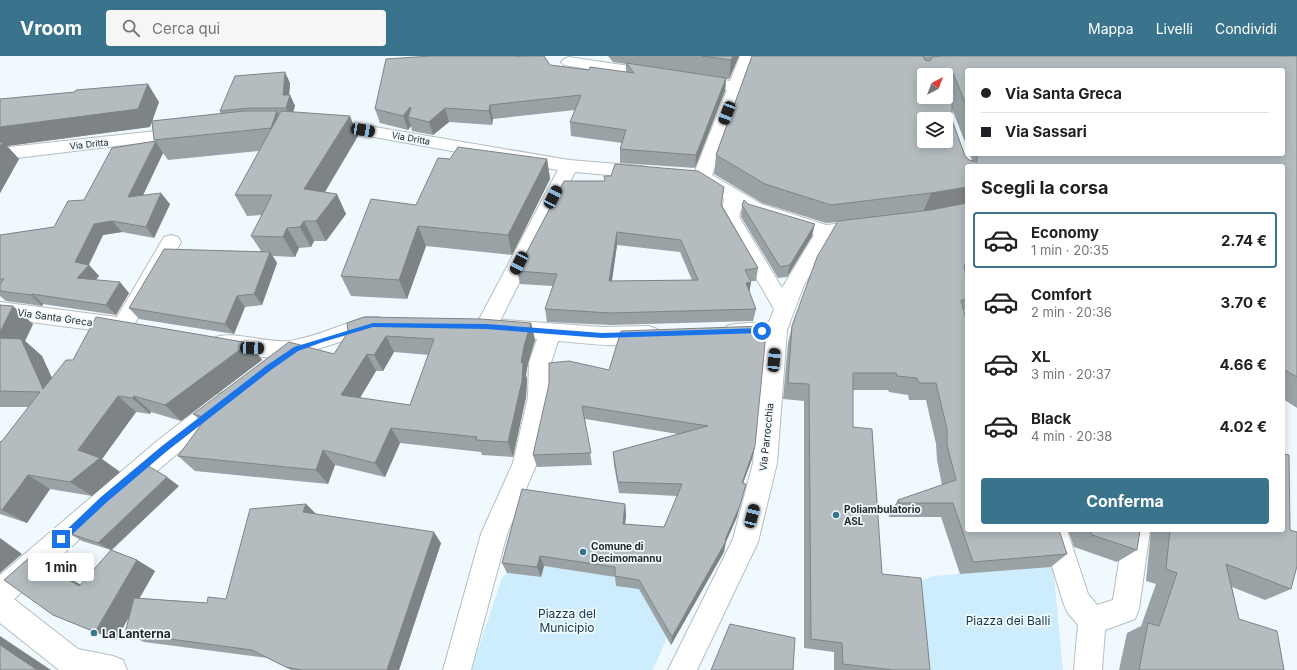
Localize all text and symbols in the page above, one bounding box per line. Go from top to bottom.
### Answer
search box [106,10,386,46]
text: Vroom [20,17,82,40]
icon: search [120,17,142,39]
text: Cerca qui [152,19,220,38]
text: Mappa [1088,20,1134,37]
text: Livelli [1156,20,1193,37]
text: Condividi [1215,20,1277,37]
north arrow [917,68,953,104]
map controls [917,68,953,148]
text: Via Santa Greca [1005,84,1122,103]
car [717,100,737,126]
button: layers [917,112,953,148]
car [350,122,376,138]
text: Via Sassari [1005,122,1087,141]
street label: Via Dritta [391,129,431,147]
street label: Via Dritta [69,136,109,152]
text: Scegli la corsa [981,177,1109,198]
car [542,184,564,210]
icon: car [983,222,1019,258]
text: Economy [1031,223,1099,242]
text: 2.74 € [1221,231,1267,250]
text: 1 min · 20:35 [1031,242,1109,258]
car [508,250,530,276]
icon: car [983,284,1019,320]
text: Comfort [1031,285,1092,304]
text: 3.70 € [1221,293,1267,312]
text: 2 min · 20:36 [1031,304,1112,320]
street label: Via Santa Greca [17,306,93,328]
route start [753,322,771,340]
car [240,342,264,354]
icon: car [983,346,1019,382]
text: XL [1031,347,1051,366]
car [767,348,781,372]
text: 4.66 € [1219,355,1267,374]
text: 3 min · 20:37 [1031,366,1111,382]
street label: Via Parrocchia [756,402,776,472]
icon: car [983,408,1019,444]
text: Black [1031,409,1071,428]
text: 4.02 € [1219,417,1267,436]
text: 4 min · 20:38 [1031,428,1112,444]
button: Conferma [981,478,1269,524]
car [743,503,761,529]
place label: Poliambulatorio ASL [844,503,921,527]
marker: Poliambulatorio ASL [831,510,841,520]
route end [52,530,70,548]
place label: Comune di Decimomannu [591,540,662,564]
marker: Comune di Decimomannu [578,547,588,557]
callout: 1 min [28,553,94,581]
text: 1 min [45,559,77,575]
park label: Piazza del Municipio [538,606,596,635]
park label: Piazza dei Balli [966,613,1050,628]
place label: La Lanterna [102,626,171,641]
marker: La Lanterna [89,628,99,638]

